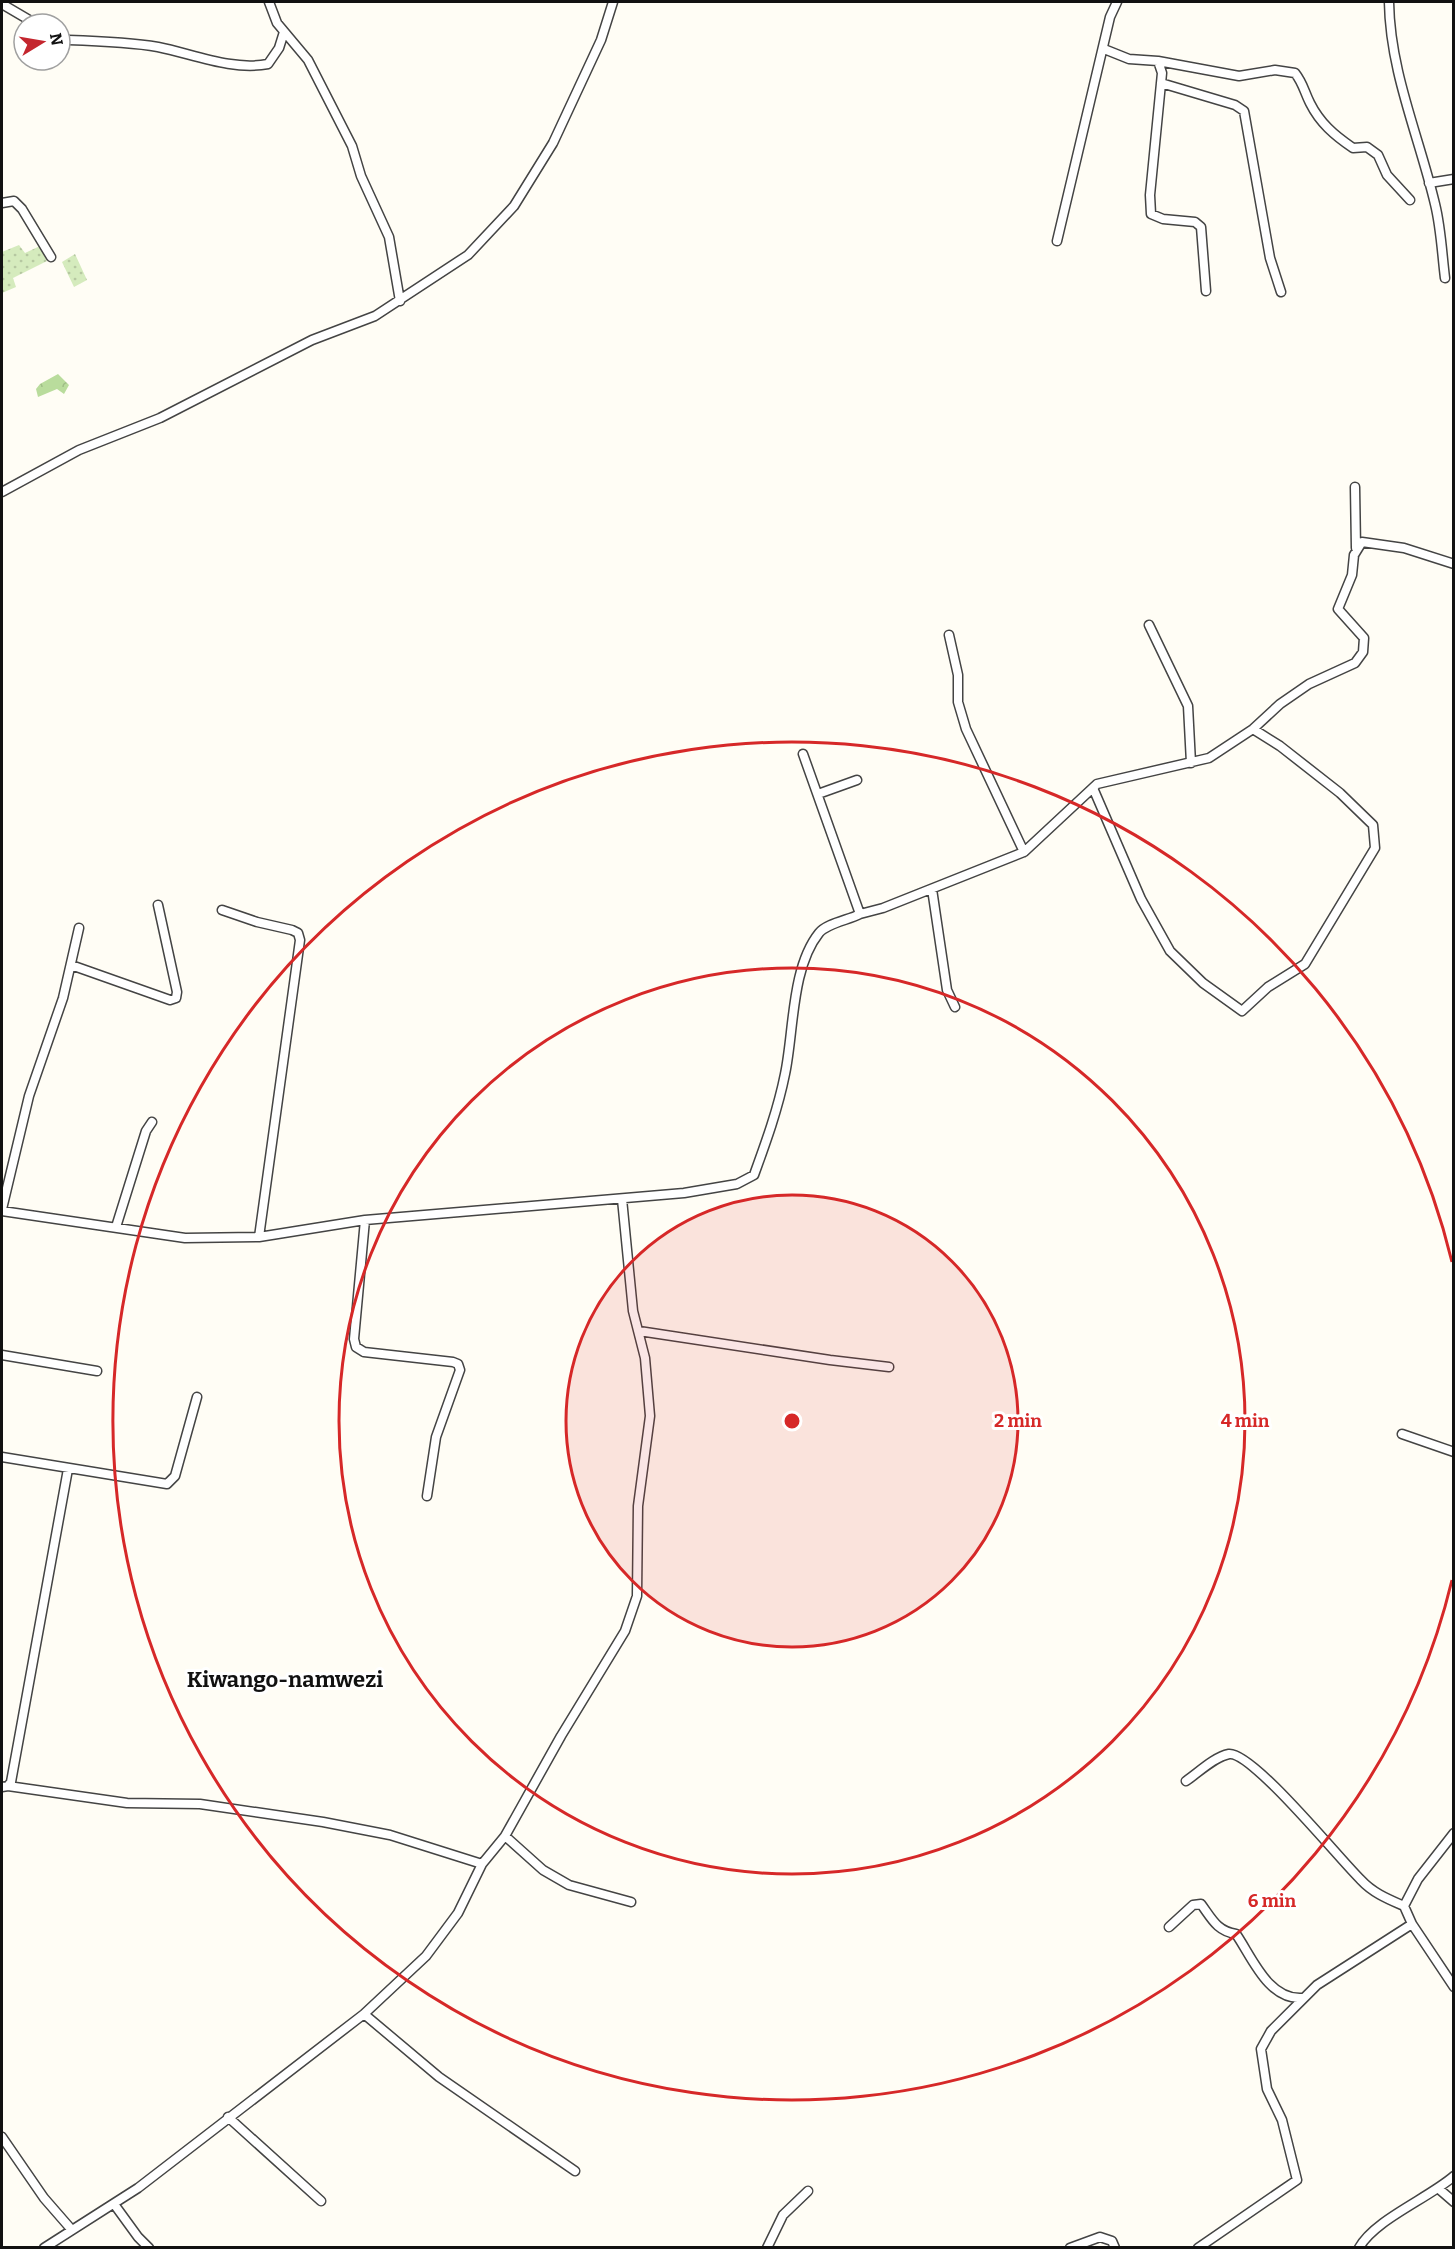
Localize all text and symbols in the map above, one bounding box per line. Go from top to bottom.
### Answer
north arrow [12,12,72,72]
text: N [46,31,67,47]
text: 2 min [994,1410,1042,1432]
text: 4 min [1221,1410,1270,1432]
centre of rings [782,1411,802,1431]
district label: Kiwango-namwezi [187,1666,383,1693]
text: 6 min [1248,1890,1297,1912]

